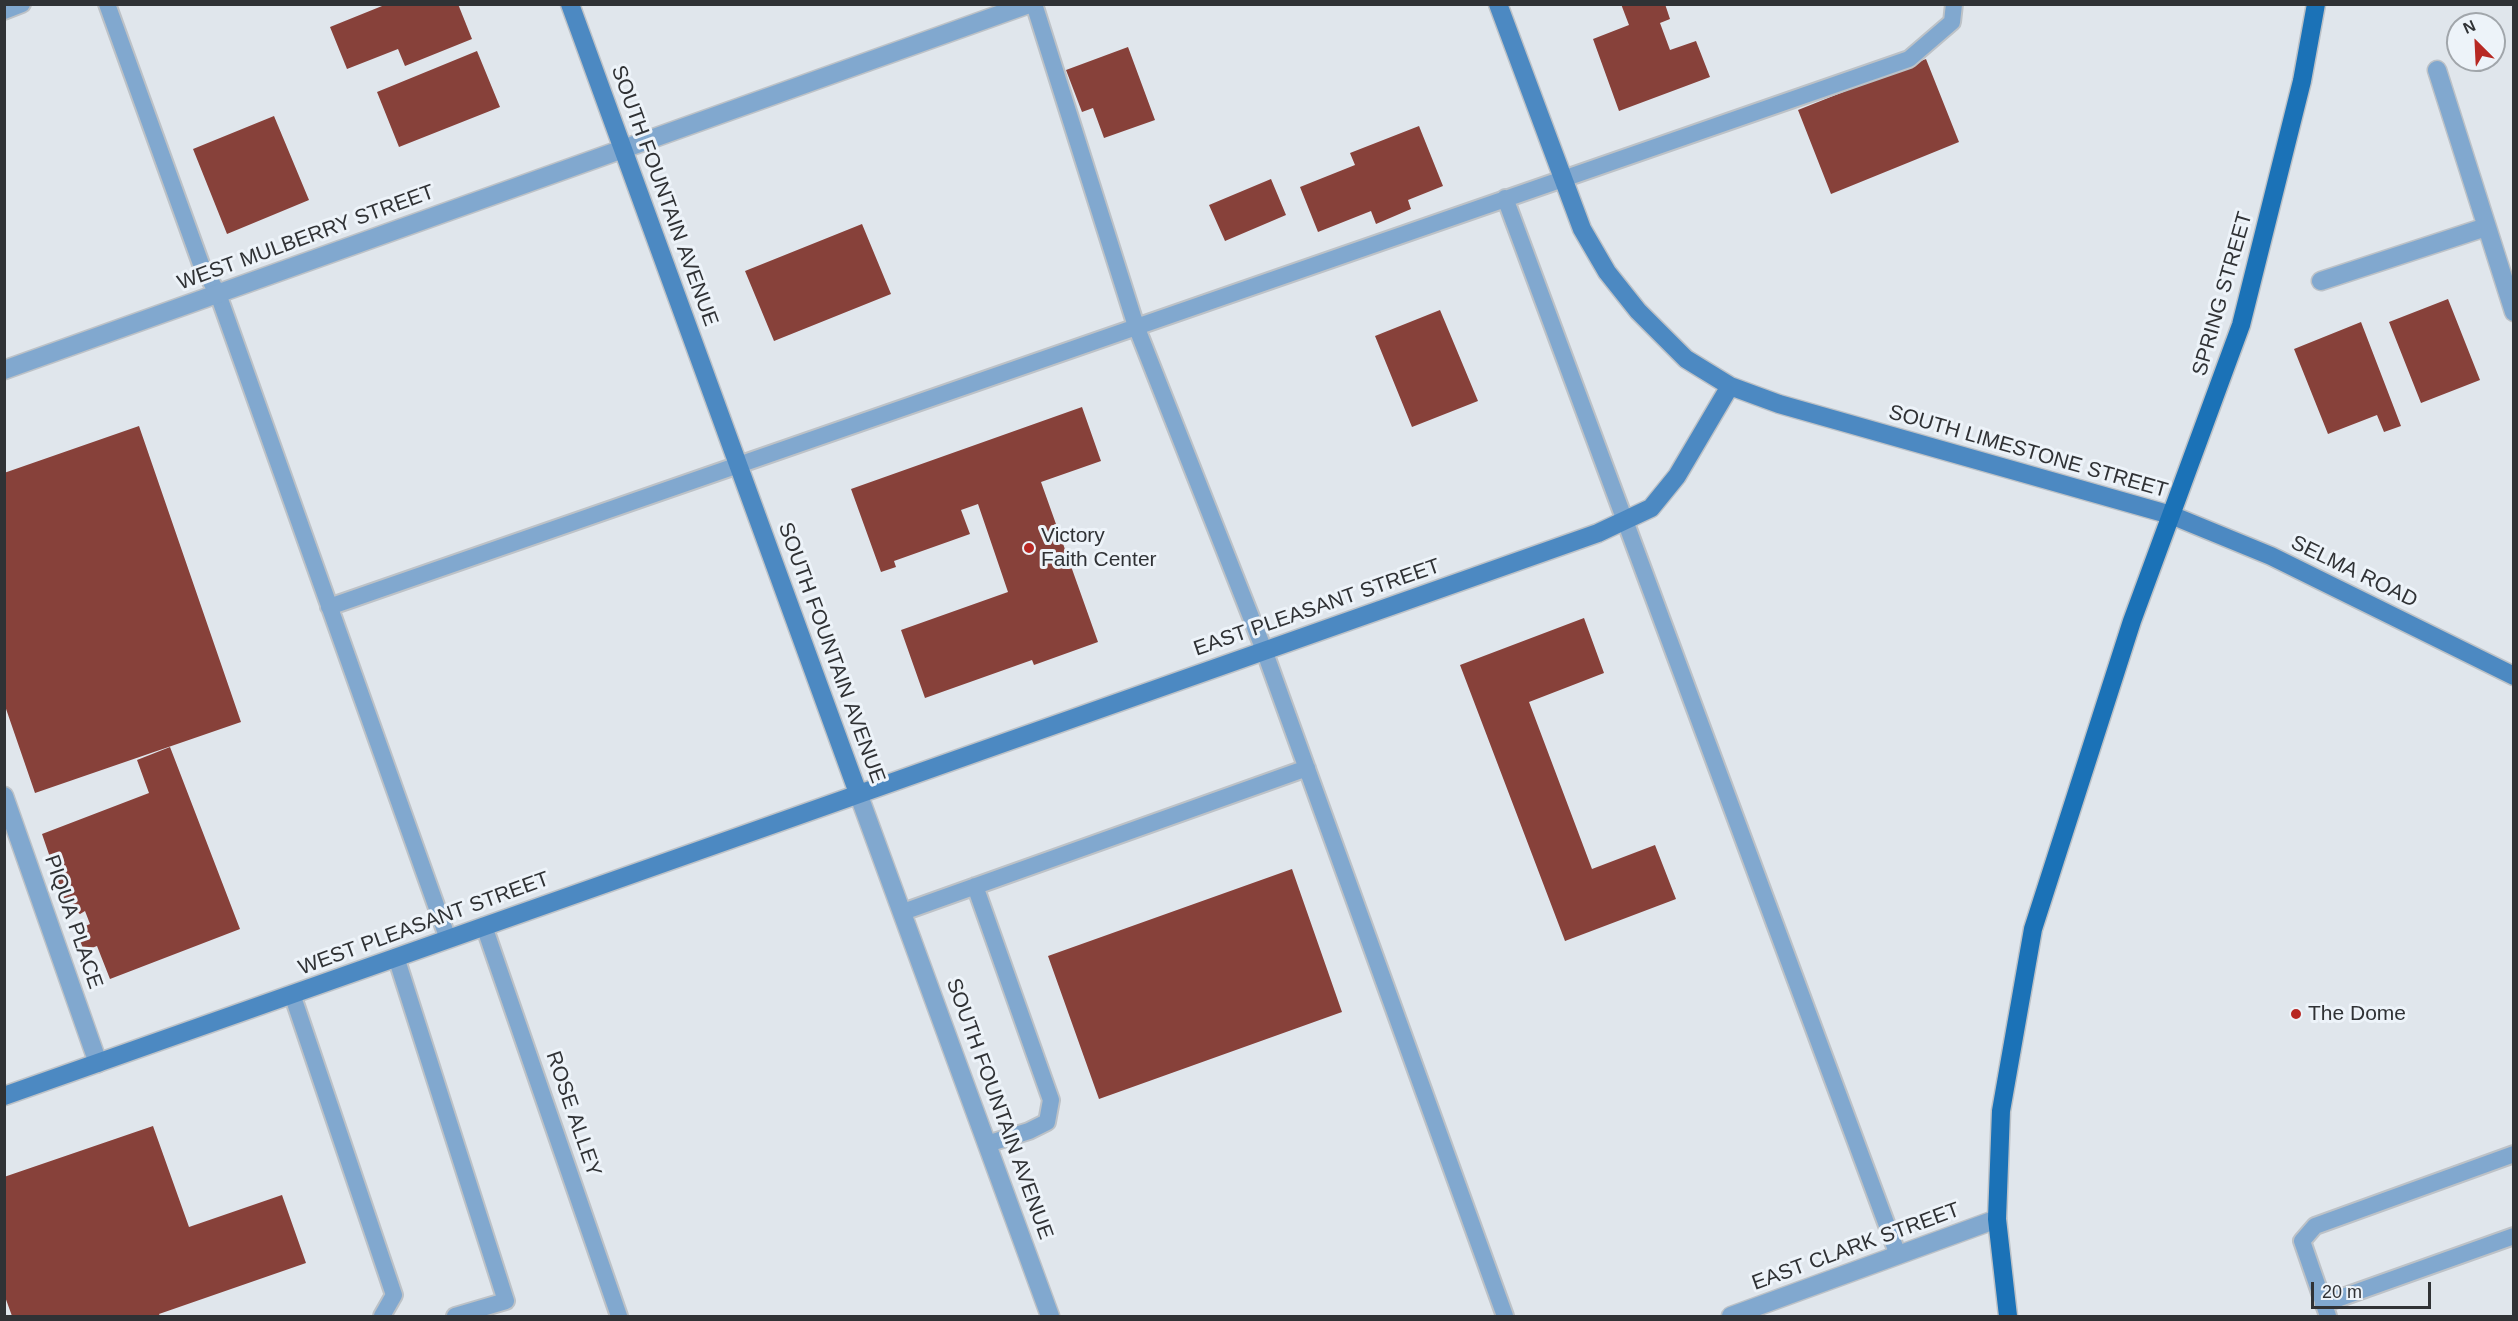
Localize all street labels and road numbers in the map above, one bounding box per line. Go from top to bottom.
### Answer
street label: SOUTH FOUNTAIN AVENUE [605,62,723,330]
street label: WEST MULBERRY STREET [174,180,438,296]
street label: SPRING STREET [2188,209,2258,379]
street label: SOUTH LIMESTONE STREET [1886,400,2170,504]
street label: SOUTH FOUNTAIN AVENUE [772,519,890,787]
street label: SELMA ROAD [2287,530,2421,614]
street label: EAST PLEASANT STREET [1190,554,1444,662]
street label: PIQUA PLACE [38,852,108,992]
street label: WEST PLEASANT STREET [295,867,553,981]
street label: SOUTH FOUNTAIN AVENUE [940,975,1058,1243]
street label: ROSE ALLEY [540,1048,606,1180]
street label: EAST CLARK STREET [1749,1198,1963,1296]

